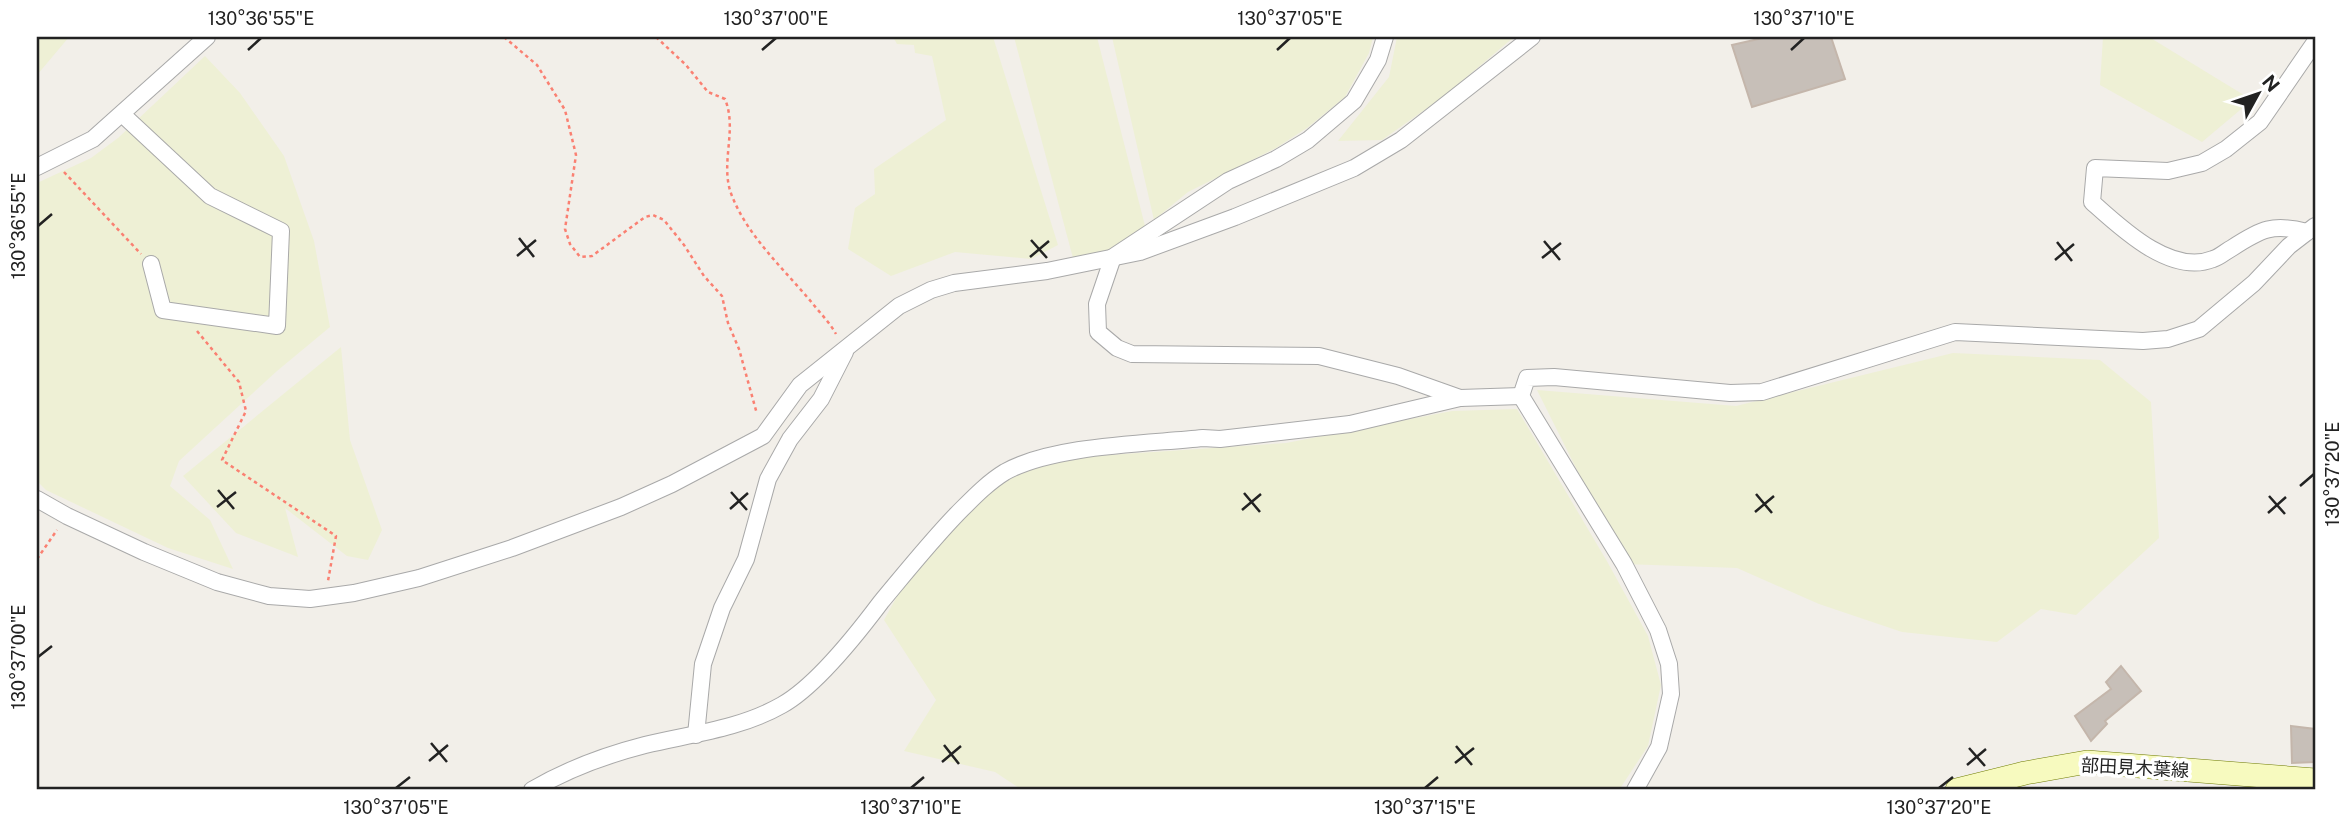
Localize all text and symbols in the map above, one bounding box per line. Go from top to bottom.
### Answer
text: 130°36'55"E [208,8,314,29]
text: 130°37'00"E [724,8,828,29]
text: 130°37'05"E [1237,8,1343,29]
text: 130°37'10"E [1753,8,1855,29]
north arrow [2222,60,2292,130]
text: N [2258,70,2284,96]
text: 130°36'55"E [8,173,29,279]
text: 130°37'20"E [2322,422,2343,526]
text: 130°37'00"E [8,605,29,709]
street label: 部田見木葉線 [2081,754,2190,781]
text: 130°37'05"E [343,797,449,818]
text: 130°37'10"E [860,797,962,818]
text: 130°37'15"E [1374,797,1476,818]
text: 130°37'20"E [1887,797,1991,818]

